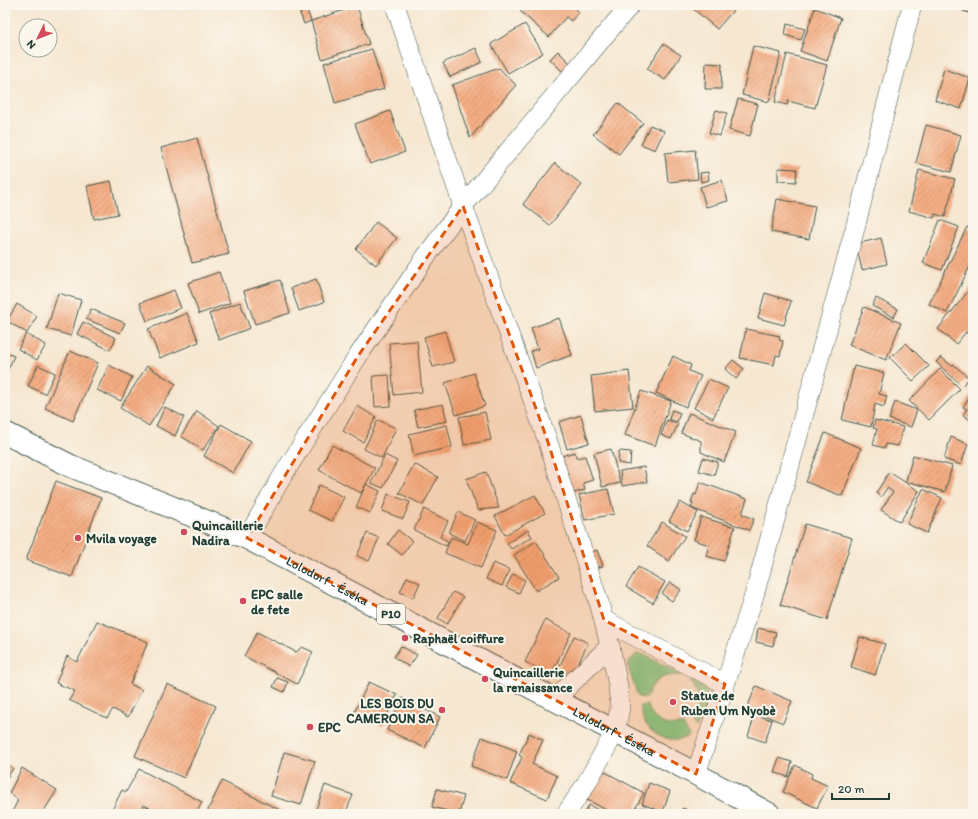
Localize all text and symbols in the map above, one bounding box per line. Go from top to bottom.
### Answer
north arrow [18,18,58,58]
text: N [24,37,38,52]
place label: Quincaillerie Nadira [192,518,263,548]
marker: Quincaillerie Nadira [179,527,189,537]
place label: Mvila voyage [86,531,157,547]
marker: Mvila voyage [73,533,83,543]
street label: Lolodorf - Éséka [284,553,371,609]
place label: EPC salle de fete [251,587,303,617]
marker: EPC salle de fete [238,596,248,606]
road number: P10 [377,604,405,624]
place label: Raphaël coiffure [413,631,504,647]
marker: Raphaël coiffure [400,633,410,643]
place label: Quincaillerie la renaissance [493,665,573,695]
marker: Quincaillerie la renaissance [480,674,490,684]
place label: Statue de Ruben Um Nyobè [681,688,776,719]
place label: LES BOIS DU CAMEROUN SA [346,696,435,726]
marker: Statue de Ruben Um Nyobè [668,697,678,707]
street label: Lolodorf - Éséka [570,704,658,759]
marker: LES BOIS DU CAMEROUN SA [437,705,447,715]
place label: EPC [318,720,342,735]
marker: EPC [305,722,315,732]
scale bar [832,775,889,801]
text: 20 m [838,782,865,796]

